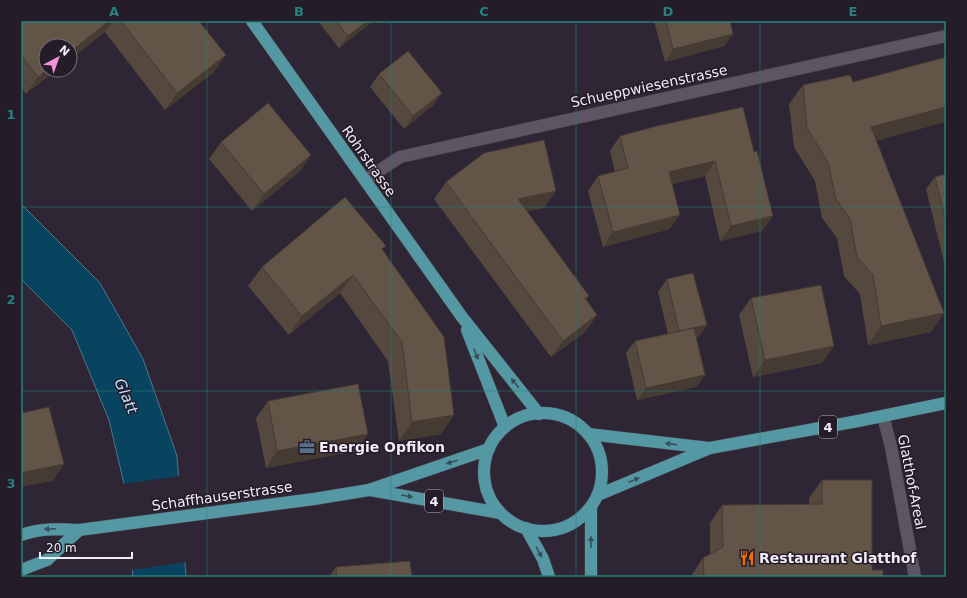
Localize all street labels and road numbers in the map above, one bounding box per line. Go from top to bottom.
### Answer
street label: Schueppwiesenstrasse [569,62,729,110]
street label: Rohrstrasse [339,123,399,199]
road number: 4 [819,416,837,438]
street label: Glatthof-Areal [895,433,929,531]
street label: Schaffhauserstrasse [151,478,293,514]
road number: 4 [425,490,443,512]

